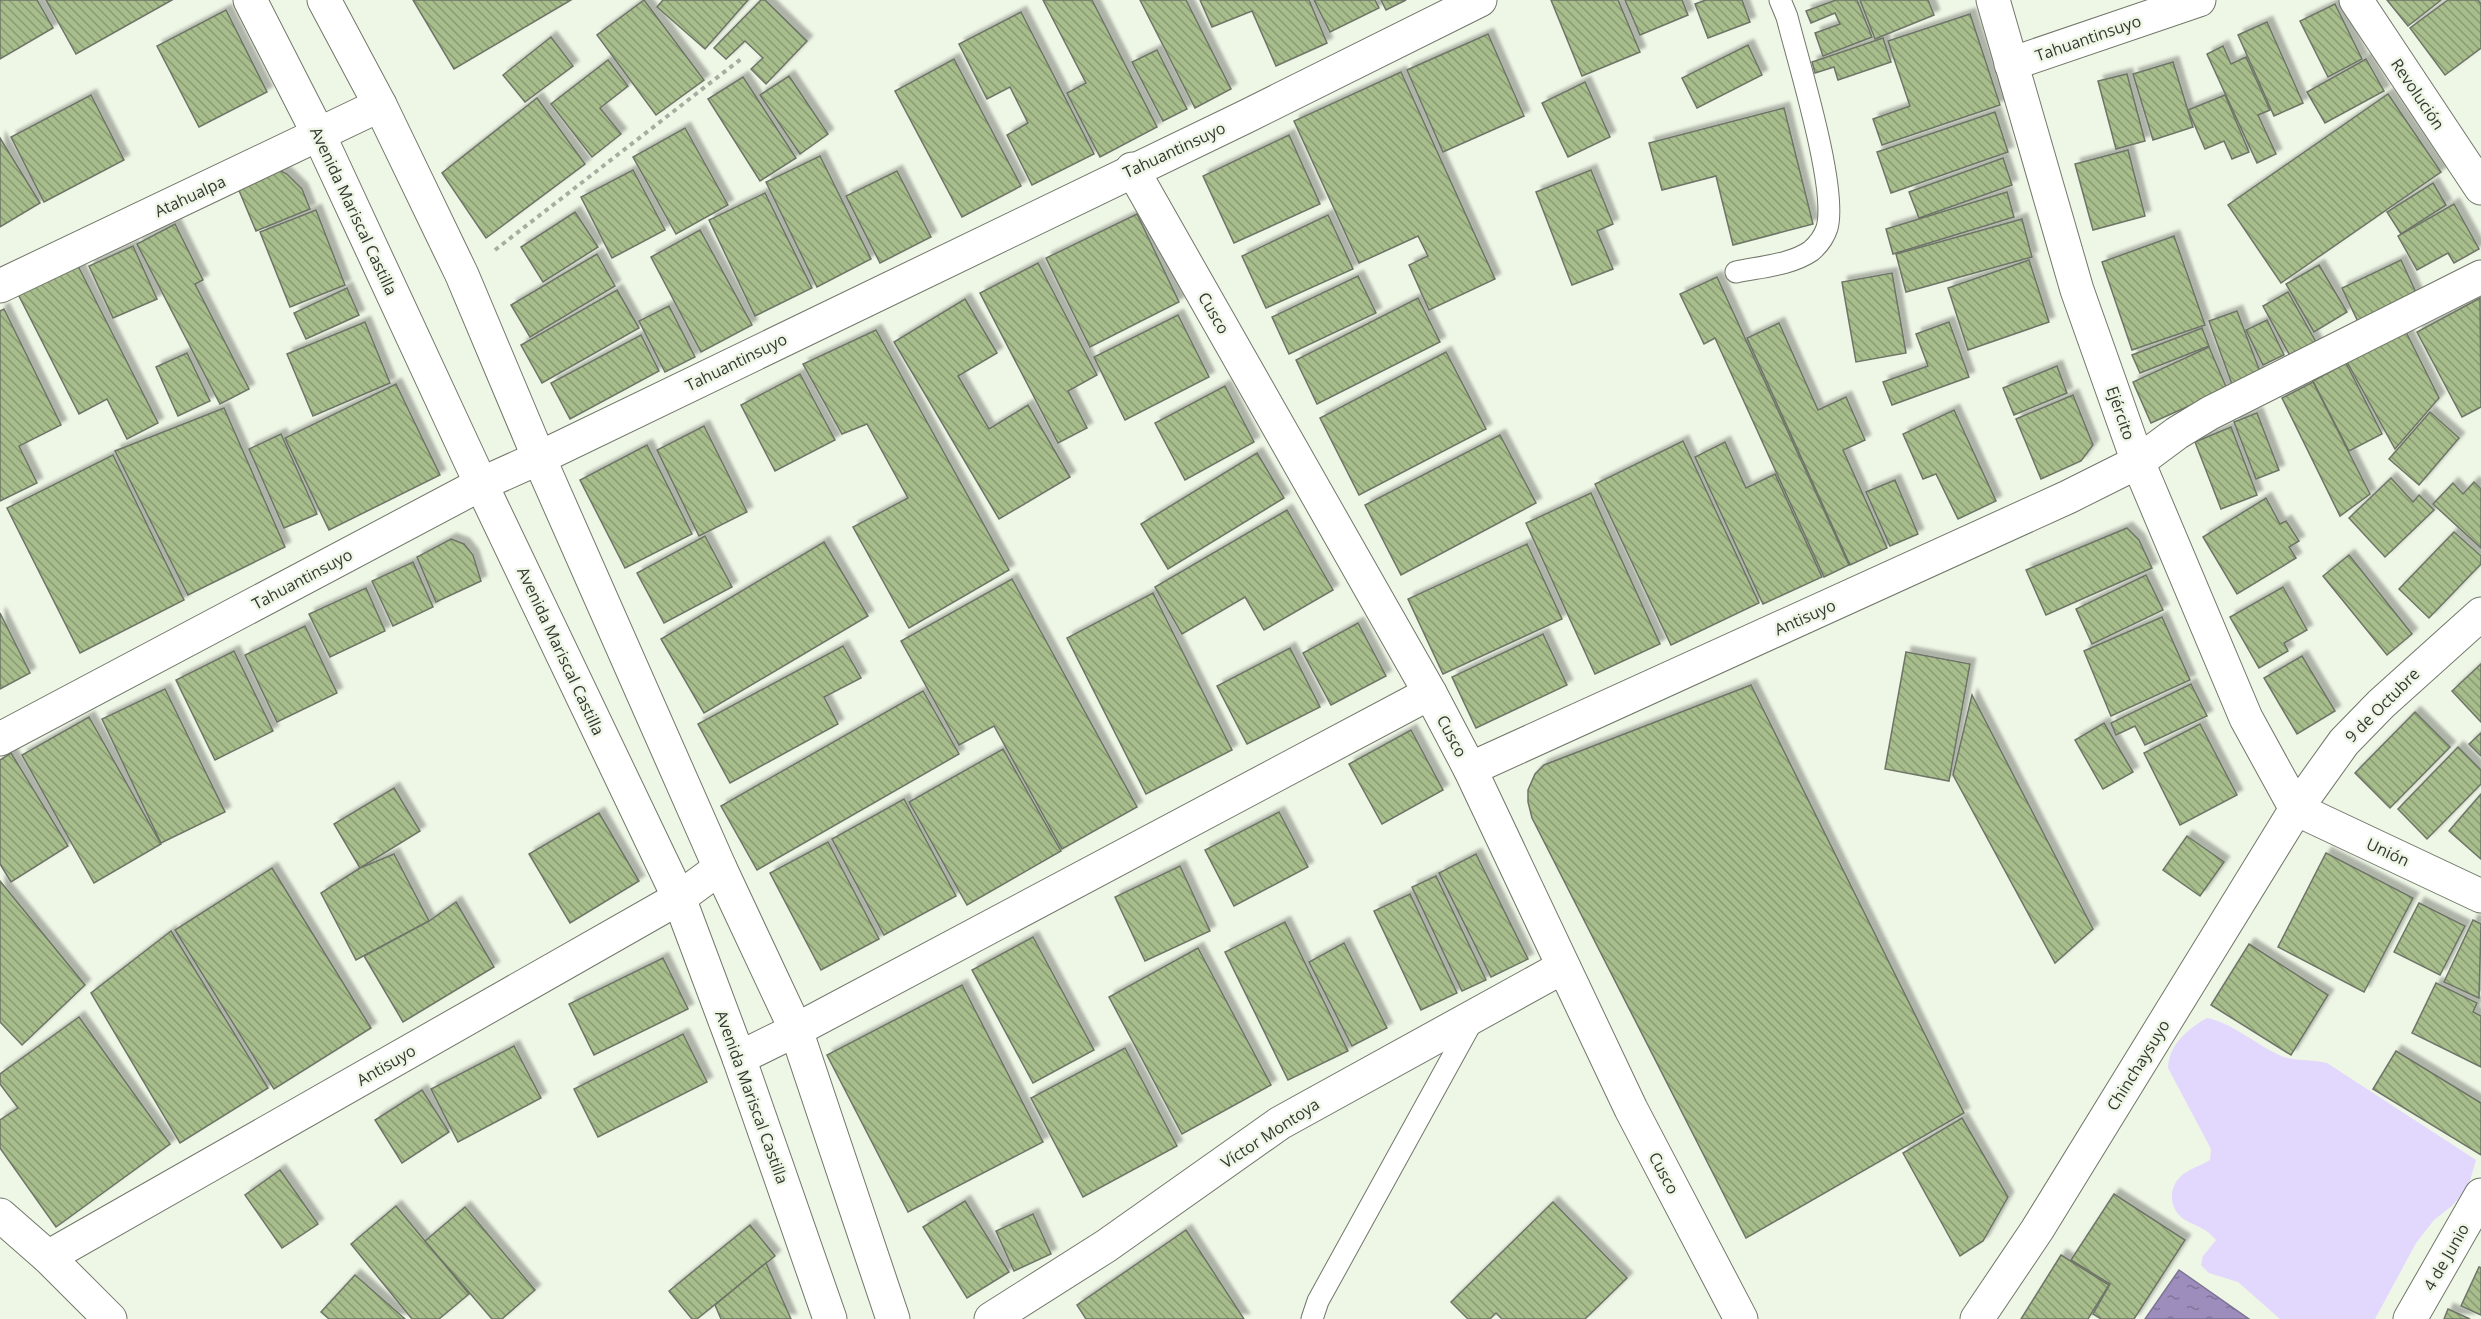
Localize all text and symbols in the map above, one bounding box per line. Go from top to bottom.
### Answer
street label: Tahuantinsuyo [2032,10,2144,66]
street label: Revolución [2386,54,2450,134]
street label: Tahuantinsuyo [1119,117,1229,183]
street label: Avenida Mariscal Castilla [305,123,403,299]
street label: Atahualpa [151,170,229,222]
street label: Cusco [1193,288,1235,338]
street label: Tahuantinsuyo [681,328,791,396]
street label: Ejército [2102,383,2140,443]
street label: Tahuantinsuyo [248,543,356,615]
street label: Avenida Mariscal Castilla [512,563,610,739]
street label: Antisuyo [1771,594,1839,640]
street label: 9 de Octubre [2340,663,2424,747]
street label: Cusco [1432,711,1472,761]
street label: Unión [2363,833,2413,871]
street label: Avenida Mariscal Castilla [710,1007,794,1187]
street label: Chinchaysuyo [2101,1015,2175,1115]
street label: Antisuyo [352,1039,420,1091]
street label: Víctor Montoya [1216,1093,1324,1173]
street label: Cusco [1644,1148,1684,1198]
street label: 4 de Junio [2418,1220,2474,1294]

